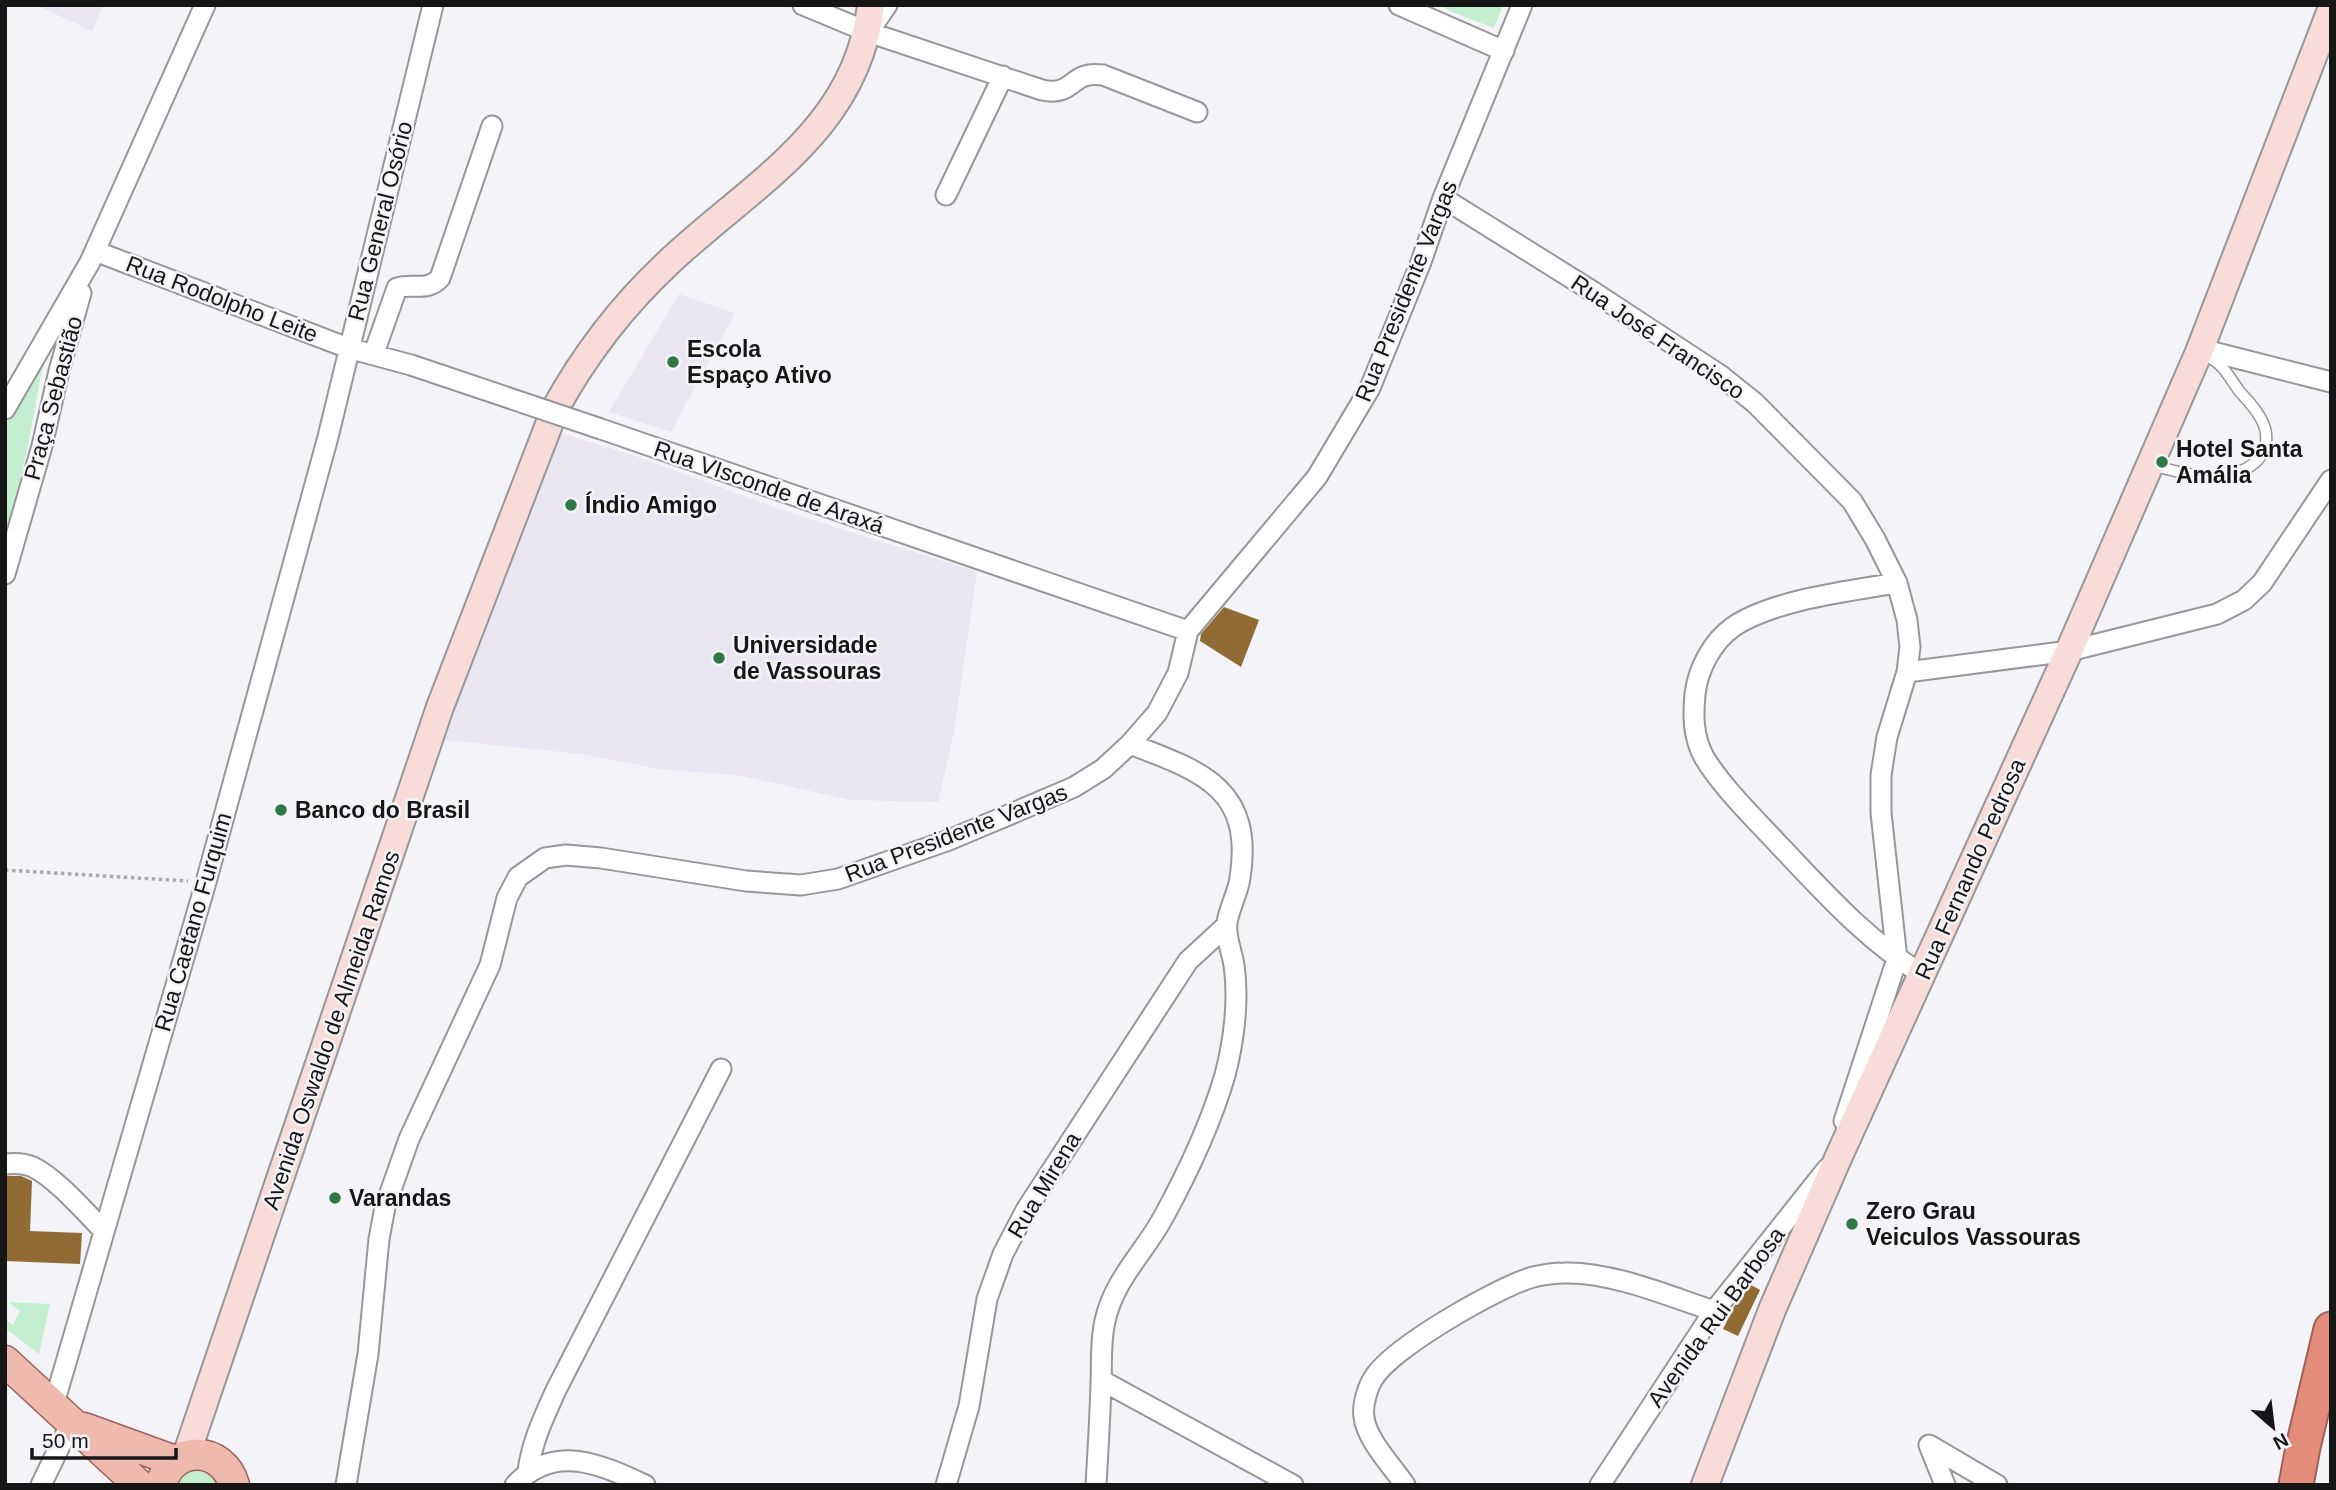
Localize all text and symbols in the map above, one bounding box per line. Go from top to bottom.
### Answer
street label: Rua General Osório [343,119,417,323]
street label: Rua Presidente Vargas [1350,177,1462,405]
street label: Rua Rodolpho Leite [122,250,322,348]
street label: Rua José Francisco [1566,269,1750,405]
street label: Praça Sebastião [19,313,87,483]
place label: Escola Espaço Ativo [687,336,832,388]
marker: Escola Espaço Ativo [665,354,681,370]
street label: Rua VIsconde de Araxá [651,435,888,539]
place label: Hotel Santa Amália [2176,436,2303,488]
marker: Hotel Santa Amália [2154,454,2170,470]
place label: Índio Amigo [585,491,717,518]
marker: Índio Amigo [563,497,579,513]
place label: Universidade de Vassouras [733,632,881,684]
marker: Universidade de Vassouras [711,650,727,666]
street label: Rua Fernando Pedrosa [1909,754,2031,984]
street label: Rua Presidente Vargas [841,779,1071,887]
place label: Banco do Brasil [295,797,470,823]
marker: Banco do Brasil [273,802,289,818]
street label: Rua Caetano Furquim [149,810,237,1034]
street label: Avenida Oswaldo de Almeida Ramos [257,847,405,1213]
street label: Rua Mirena [1002,1127,1086,1243]
place label: Varandas [349,1185,451,1211]
marker: Varandas [327,1190,343,1206]
place label: Zero Grau Veiculos Vassouras [1866,1198,2081,1250]
marker: Zero Grau Veiculos Vassouras [1844,1216,1860,1232]
street label: Avenida Rui Barbosa [1642,1222,1790,1412]
north arrow [2238,1392,2308,1462]
scale bar [32,1416,175,1460]
text: 50 m [42,1429,89,1452]
text: N [2270,1429,2292,1454]

